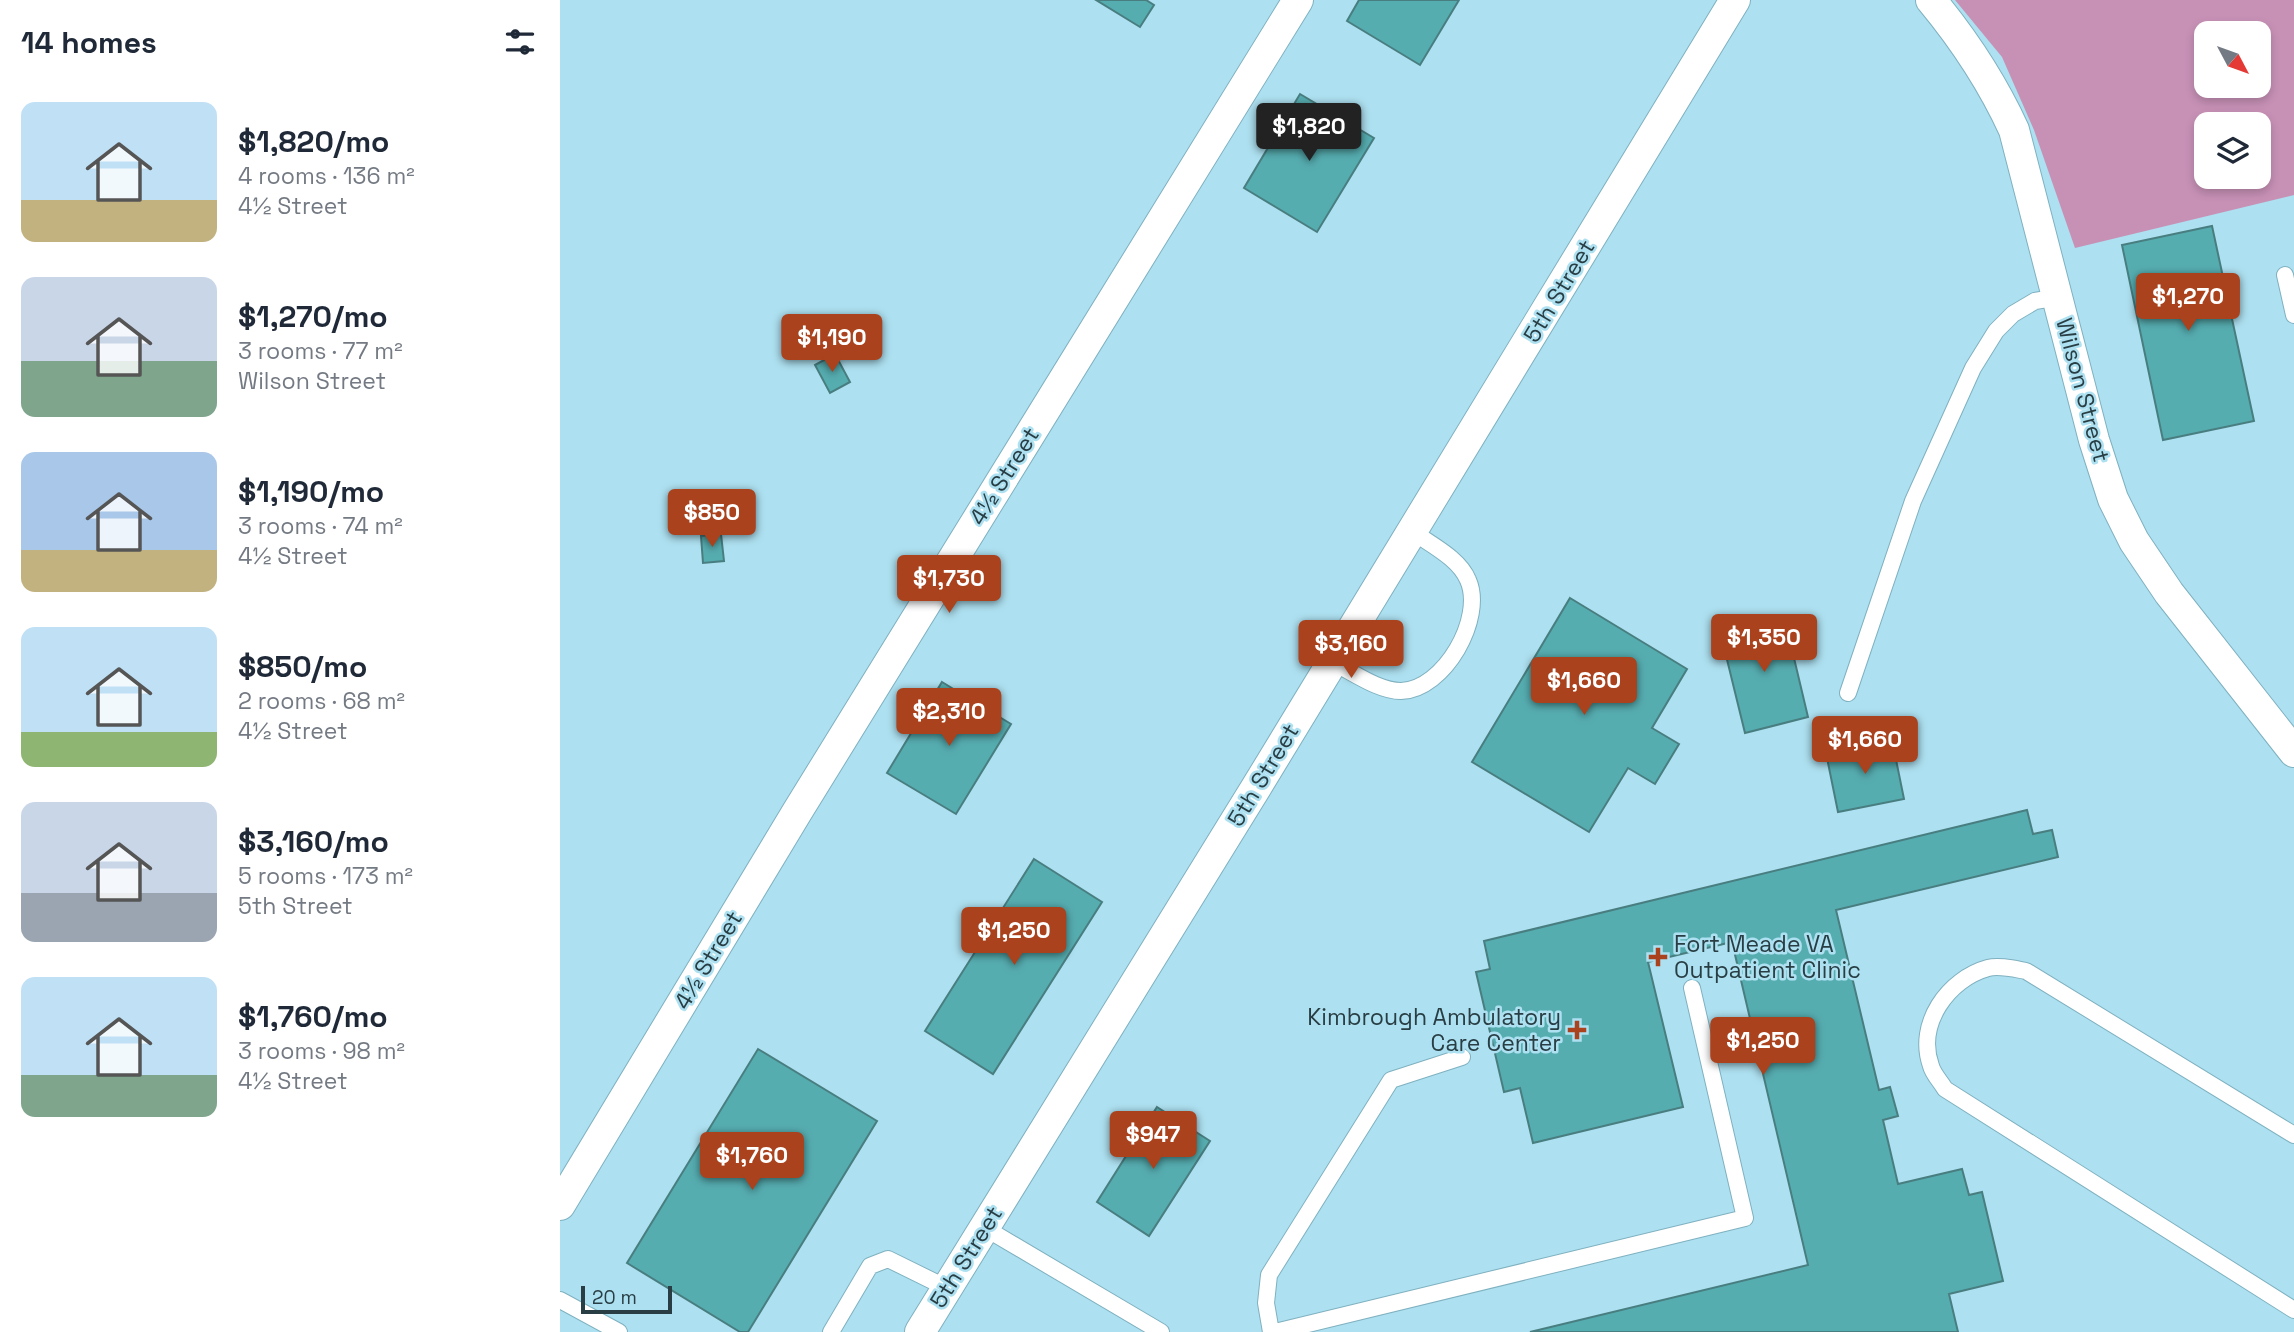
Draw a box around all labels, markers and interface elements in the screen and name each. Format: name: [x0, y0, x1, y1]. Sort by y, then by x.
north arrow: [2194, 21, 2272, 98]
map controls: [2194, 21, 2271, 189]
text: 14 homes: [21, 23, 157, 62]
icon: filters: [501, 23, 539, 61]
pin: $1,820: [1252, 104, 1366, 163]
text: $1,820: [1272, 111, 1346, 141]
button: layers: [2194, 112, 2271, 189]
text: $1,820/mo: [238, 122, 389, 161]
icon: home: [77, 130, 161, 214]
text: 4 rooms · 136 m²: [238, 161, 415, 191]
text: 4½ Street: [238, 191, 348, 221]
street label: 5th Street: [1517, 234, 1601, 348]
pin: $1,270: [2131, 274, 2245, 333]
text: $1,270: [2152, 281, 2224, 311]
text: $1,270/mo: [238, 297, 388, 336]
icon: home: [77, 305, 161, 389]
pin: $1,190: [775, 314, 889, 374]
street label: Wilson Street: [2049, 315, 2117, 465]
text: $1,190: [797, 322, 867, 352]
text: 3 rooms · 77 m²: [238, 336, 403, 366]
text: Wilson Street: [238, 366, 386, 396]
street label: 4½ Street: [962, 422, 1046, 530]
text: $1,190/mo: [238, 472, 384, 511]
icon: home: [77, 480, 161, 564]
pin: $850: [671, 490, 753, 549]
text: $850: [684, 497, 740, 527]
text: 3 rooms · 74 m²: [238, 511, 403, 541]
text: 4½ Street: [238, 541, 348, 571]
pin: $1,730: [892, 556, 1006, 615]
text: $1,730: [913, 563, 985, 593]
pin: $1,350: [1707, 614, 1821, 674]
pin: $3,160: [1294, 620, 1408, 680]
text: $1,350: [1727, 622, 1801, 652]
text: $3,160: [1314, 628, 1388, 658]
text: $850/mo: [238, 647, 367, 686]
icon: home: [77, 655, 161, 739]
pin: $1,660: [1527, 658, 1641, 717]
text: $1,660: [1547, 665, 1621, 695]
text: 2 rooms · 68 m²: [238, 686, 405, 716]
pin: $2,310: [892, 688, 1006, 748]
text: $2,310: [912, 696, 986, 726]
text: 4½ Street: [238, 716, 348, 746]
pin: $1,660: [1808, 716, 1922, 776]
street label: 5th Street: [1221, 718, 1305, 832]
text: $1,660: [1828, 724, 1902, 754]
text: $3,160/mo: [238, 822, 389, 861]
icon: home: [77, 830, 161, 914]
text: 5 rooms · 173 m²: [238, 861, 413, 891]
text: 5th Street: [238, 891, 353, 921]
street label: 4½ Street: [667, 905, 749, 1015]
pin: $1,250: [957, 908, 1071, 967]
text: $1,250: [977, 915, 1051, 945]
place label: Fort Meade VA Outpatient Clinic: [1674, 929, 1861, 985]
marker: Fort Meade VA Outpatient Clinic: [1648, 947, 1668, 967]
text: $1,760/mo: [238, 997, 388, 1036]
place label: Kimbrough Ambulatory Care Center: [1307, 1002, 1561, 1058]
icon: home: [77, 1005, 161, 1089]
pin: $1,250: [1706, 1018, 1820, 1077]
marker: Kimbrough Ambulatory Care Center: [1567, 1020, 1587, 1040]
text: $1,250: [1726, 1025, 1800, 1055]
text: 3 rooms · 98 m²: [238, 1036, 405, 1066]
text: 4½ Street: [238, 1066, 348, 1096]
pin: $947: [1112, 1112, 1194, 1171]
text: $947: [1126, 1119, 1180, 1149]
pin: $1,760: [695, 1132, 809, 1192]
text: $1,760: [716, 1140, 788, 1170]
street label: 5th Street: [923, 1200, 1009, 1314]
scale bar: [581, 1283, 672, 1315]
text: 20 m: [592, 1285, 637, 1310]

